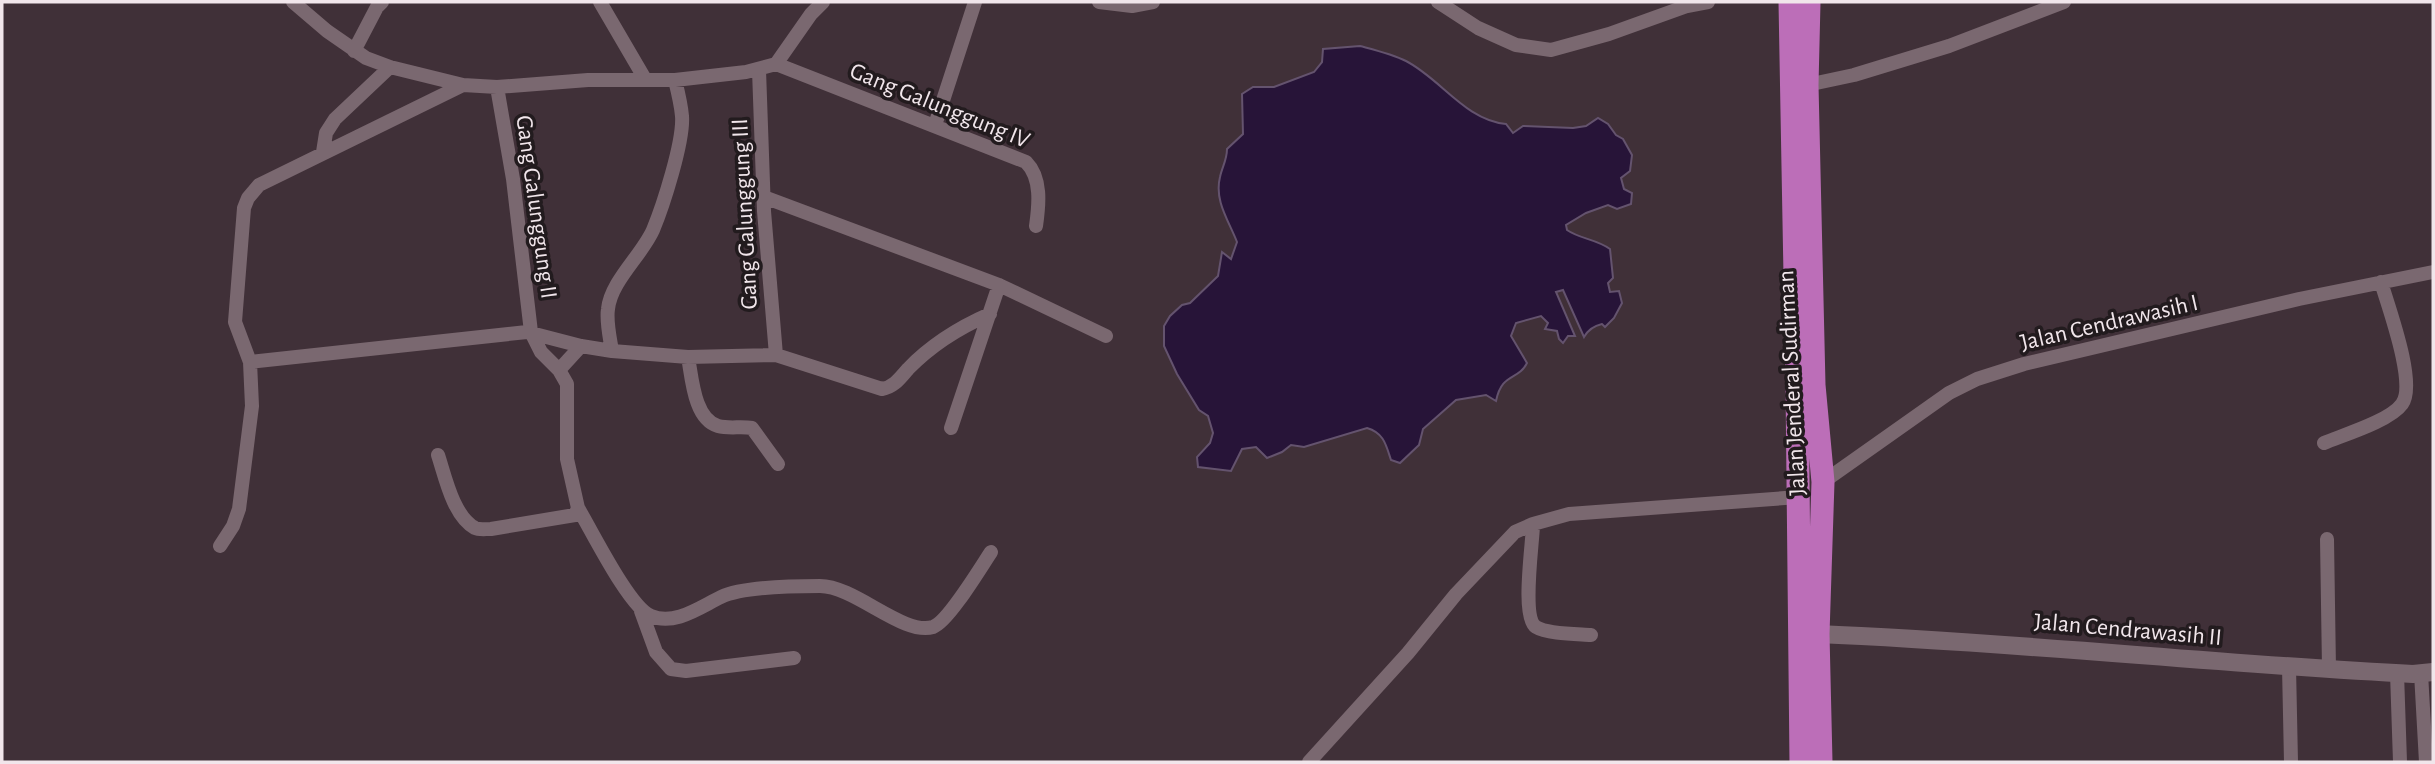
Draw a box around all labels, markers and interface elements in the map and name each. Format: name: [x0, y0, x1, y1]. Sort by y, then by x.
street label: Gang Galunggung IV: [846, 59, 1033, 153]
street label: Gang Galunggung II: [511, 114, 561, 300]
street label: Gang Galunggung III: [728, 118, 762, 310]
street label: Jalan Jenderal Sudirman: [1774, 270, 1810, 496]
street label: Jalan Cendrawasih I: [2018, 291, 2200, 355]
street label: Jalan Cendrawasih II: [2033, 610, 2223, 650]

